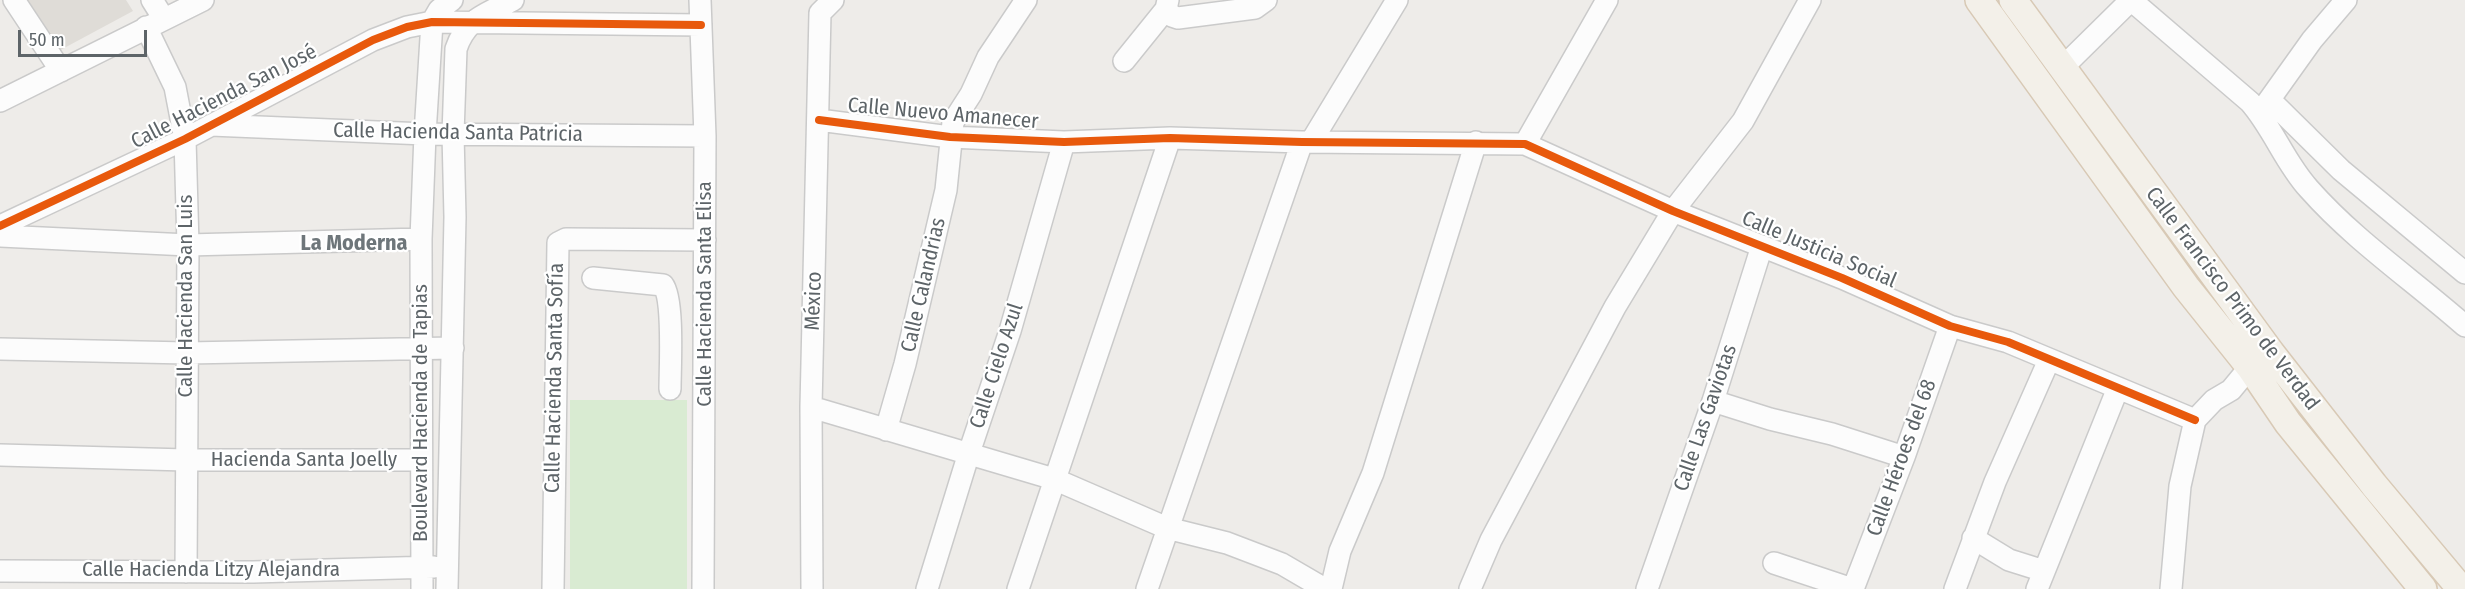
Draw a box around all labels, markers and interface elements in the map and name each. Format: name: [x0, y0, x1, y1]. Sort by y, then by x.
scale bar: [21, 18, 150, 56]
text: 50 m: [29, 29, 65, 51]
street label: Calle Hacienda San José: [127, 39, 321, 155]
street label: Calle Nuevo Amanecer: [847, 93, 1039, 135]
street label: Calle Hacienda Santa Patricia: [333, 118, 583, 148]
street label: Calle Hacienda Santa Elisa: [692, 181, 718, 407]
street label: Calle Francisco Primo de Verdad: [2140, 182, 2324, 416]
street label: Calle Hacienda San Luis: [173, 195, 199, 397]
street label: Calle Justicia Social: [1738, 206, 1900, 294]
street label: Calle Calandrias: [896, 215, 952, 355]
district label: La Moderna: [301, 231, 407, 257]
street label: Calle Hacienda Santa Sofía: [540, 263, 570, 493]
street label: México: [800, 271, 828, 331]
street label: Boulevard Hacienda de Tapias: [408, 284, 434, 542]
street label: Calle Cielo Azul: [965, 300, 1029, 432]
street label: Calle Las Gaviotas: [1669, 341, 1743, 495]
street label: Calle Héroes del 68: [1862, 376, 1942, 540]
street label: Hacienda Santa Joelly: [211, 447, 397, 473]
street label: Calle Hacienda Litzy Alejandra: [82, 557, 340, 583]

